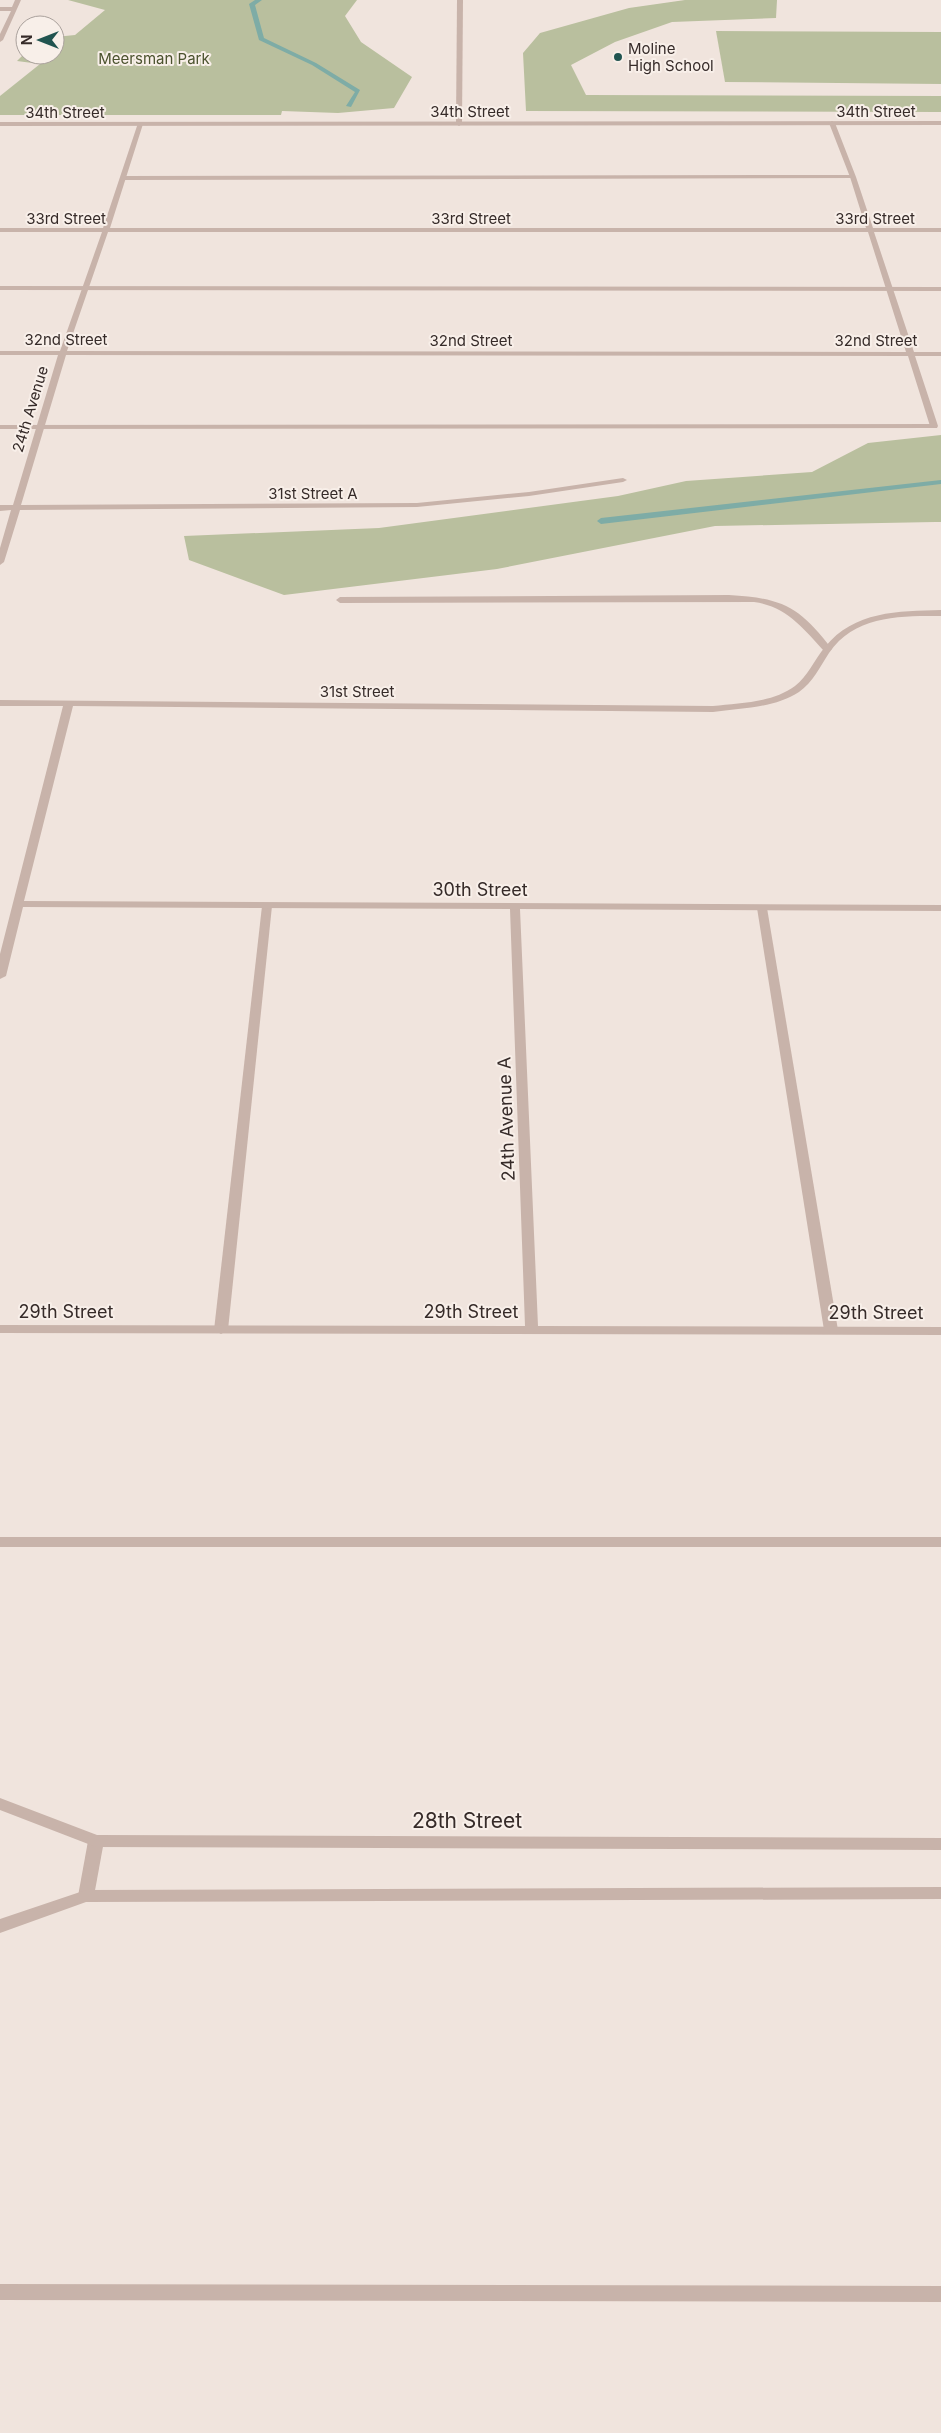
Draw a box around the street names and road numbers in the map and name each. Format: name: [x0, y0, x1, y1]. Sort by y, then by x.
street label: 34th Street: [430, 102, 510, 121]
street label: 34th Street: [836, 102, 916, 121]
street label: 34th Street: [25, 103, 105, 122]
street label: 33rd Street: [26, 209, 106, 228]
street label: 33rd Street: [431, 209, 511, 228]
street label: 33rd Street: [835, 209, 915, 228]
street label: 32nd Street: [24, 330, 108, 349]
street label: 32nd Street: [429, 331, 513, 350]
street label: 32nd Street: [834, 331, 918, 350]
street label: 24th Avenue: [8, 364, 52, 454]
street label: 31st Street A: [268, 484, 358, 503]
street label: 31st Street: [320, 682, 394, 701]
street label: 30th Street: [432, 879, 528, 900]
street label: 24th Avenue A: [493, 1056, 519, 1182]
street label: 29th Street: [19, 1301, 114, 1322]
street label: 29th Street: [424, 1301, 519, 1322]
street label: 29th Street: [829, 1302, 924, 1323]
street label: 28th Street: [412, 1808, 522, 1833]

